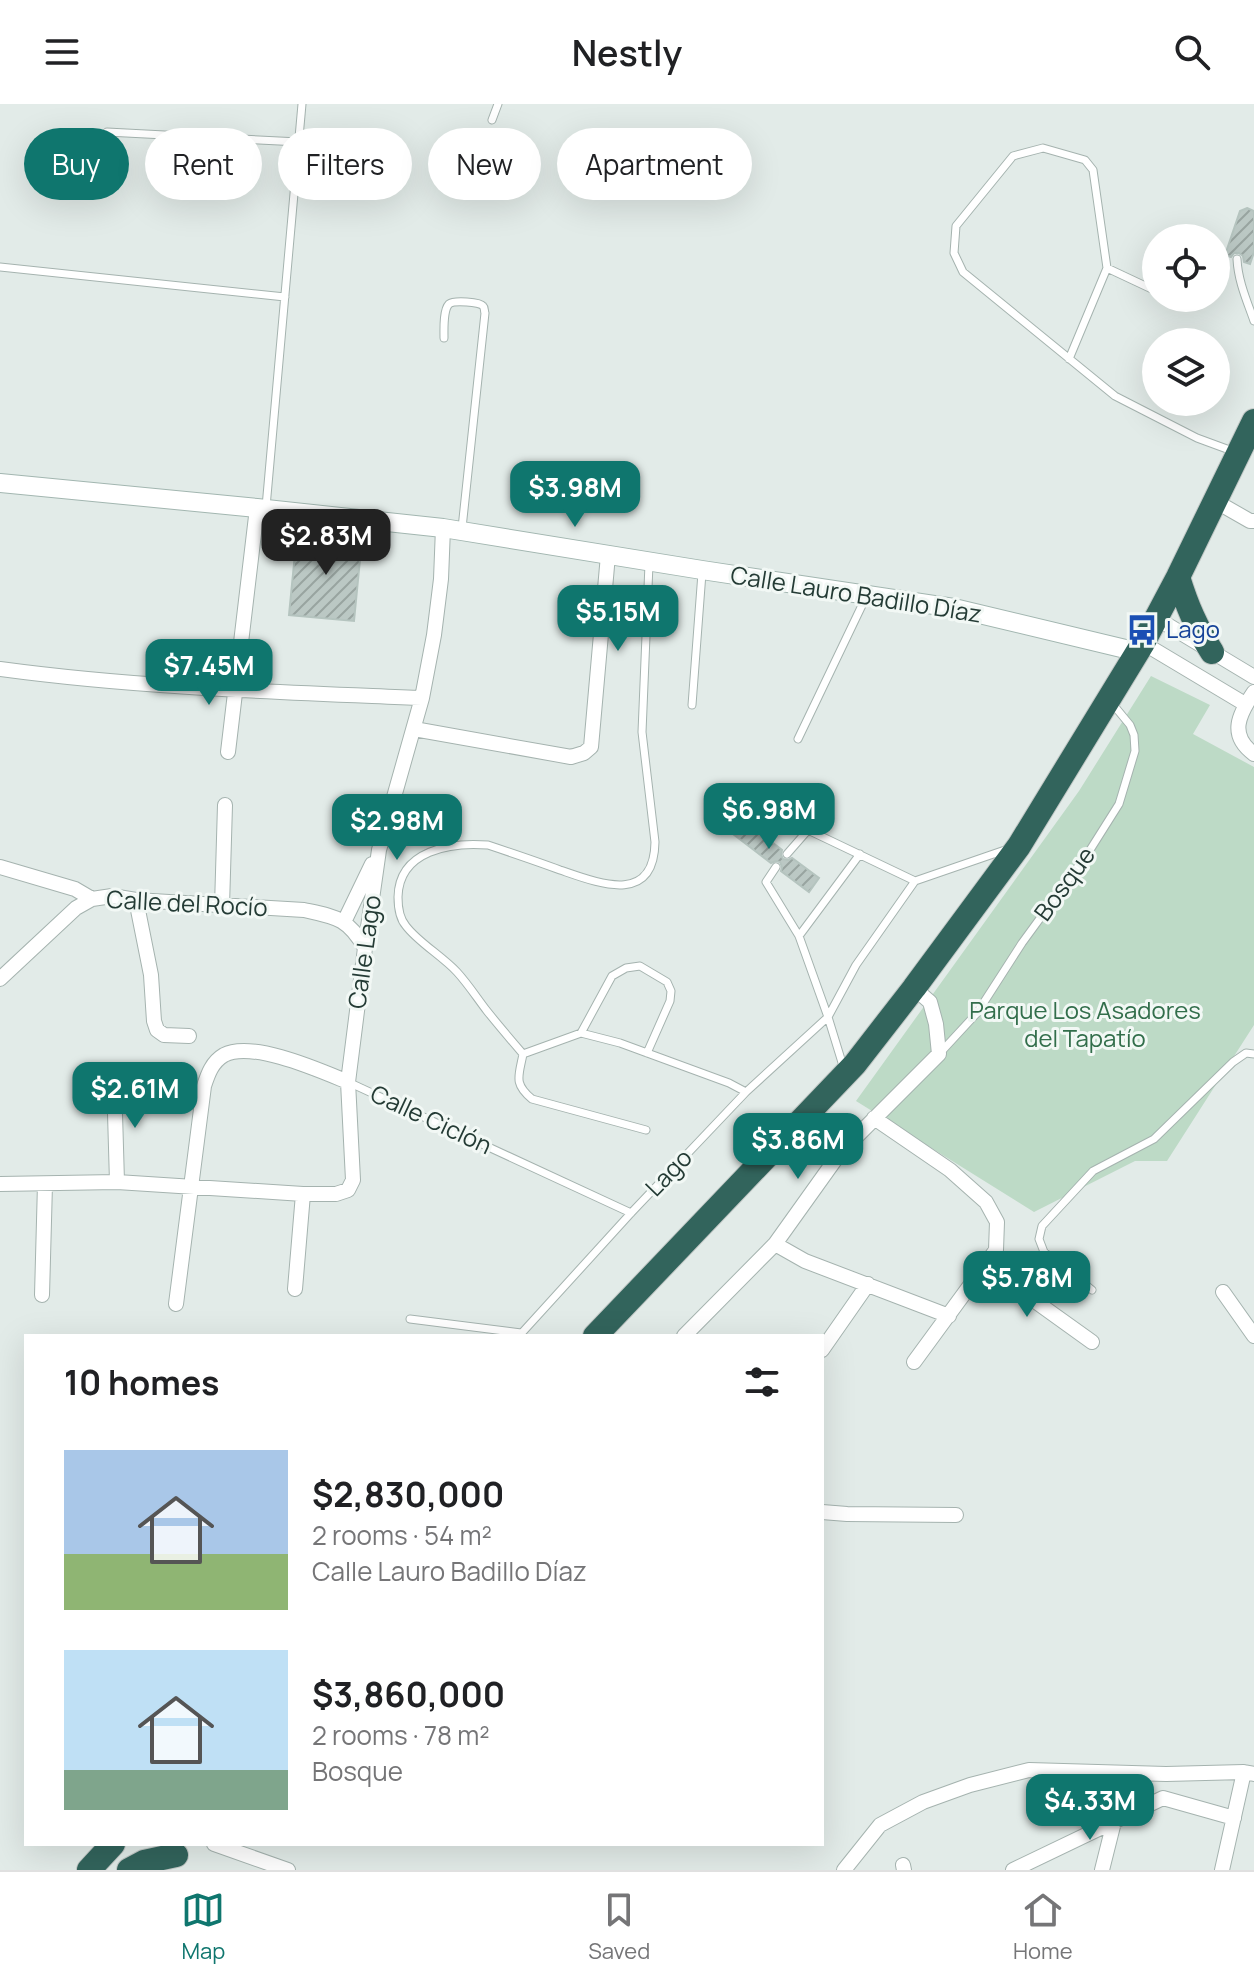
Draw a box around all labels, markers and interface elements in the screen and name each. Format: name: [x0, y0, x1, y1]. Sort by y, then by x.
text: Nestly: [572, 28, 682, 77]
icon: menu: [40, 30, 84, 74]
icon: search: [1170, 30, 1214, 74]
chip: Buy: [24, 128, 129, 200]
chip: Rent: [145, 128, 262, 200]
chip: Filters: [278, 128, 412, 200]
chip: New: [428, 128, 541, 200]
chip: Apartment: [557, 128, 752, 200]
map controls: [1142, 224, 1230, 416]
button: locate: [1142, 224, 1230, 312]
button: layers: [1142, 328, 1230, 416]
pin: $3.98M: [510, 461, 640, 529]
text: $3.98M: [528, 469, 622, 505]
pin: $2.83M: [261, 509, 391, 577]
text: $2.83M: [280, 517, 372, 553]
street label: Calle Lauro Badillo Díaz: [728, 557, 984, 630]
pin: $5.15M: [553, 585, 683, 653]
text: $5.15M: [575, 593, 661, 629]
place label: Lago: [1166, 612, 1220, 645]
bus stop icon: Lago: [1125, 613, 1159, 647]
pin: $7.45M: [144, 639, 274, 707]
text: $7.45M: [164, 647, 254, 683]
pin: $6.98M: [704, 783, 834, 851]
text: $6.98M: [722, 791, 816, 827]
pin: $2.98M: [332, 794, 462, 862]
text: $2.98M: [350, 802, 444, 838]
street label: Bosque: [1026, 839, 1102, 927]
street label: Calle del Rocío: [106, 882, 268, 923]
street label: Calle Lago: [339, 893, 388, 1011]
park label: Parque Los Asadores del Tapatío: [969, 993, 1201, 1054]
pin: $2.61M: [70, 1062, 200, 1130]
text: $2.61M: [90, 1070, 180, 1106]
street label: Calle Ciclón: [366, 1076, 498, 1161]
pin: $3.86M: [733, 1113, 863, 1181]
text: $3.86M: [751, 1121, 845, 1157]
street label: Lago: [637, 1141, 699, 1203]
pin: $5.78M: [962, 1251, 1092, 1319]
text: $5.78M: [981, 1259, 1073, 1295]
text: 10 homes: [64, 1359, 220, 1405]
icon: filters: [740, 1360, 784, 1404]
text: $2,830,000: [312, 1471, 504, 1517]
icon: home: [128, 1482, 224, 1578]
text: 2 rooms · 54 m²: [312, 1517, 492, 1553]
text: Calle Lauro Badillo Díaz: [312, 1553, 587, 1589]
text: $3,860,000: [312, 1671, 505, 1717]
icon: home: [128, 1682, 224, 1778]
text: 2 rooms · 78 m²: [312, 1717, 490, 1753]
text: Bosque: [312, 1753, 403, 1789]
pin: $4.33M: [1025, 1774, 1155, 1842]
text: $4.33M: [1044, 1782, 1136, 1818]
tab: Map: [181, 1888, 225, 1966]
tab: Saved: [588, 1888, 650, 1966]
tab: Home: [1013, 1888, 1073, 1966]

